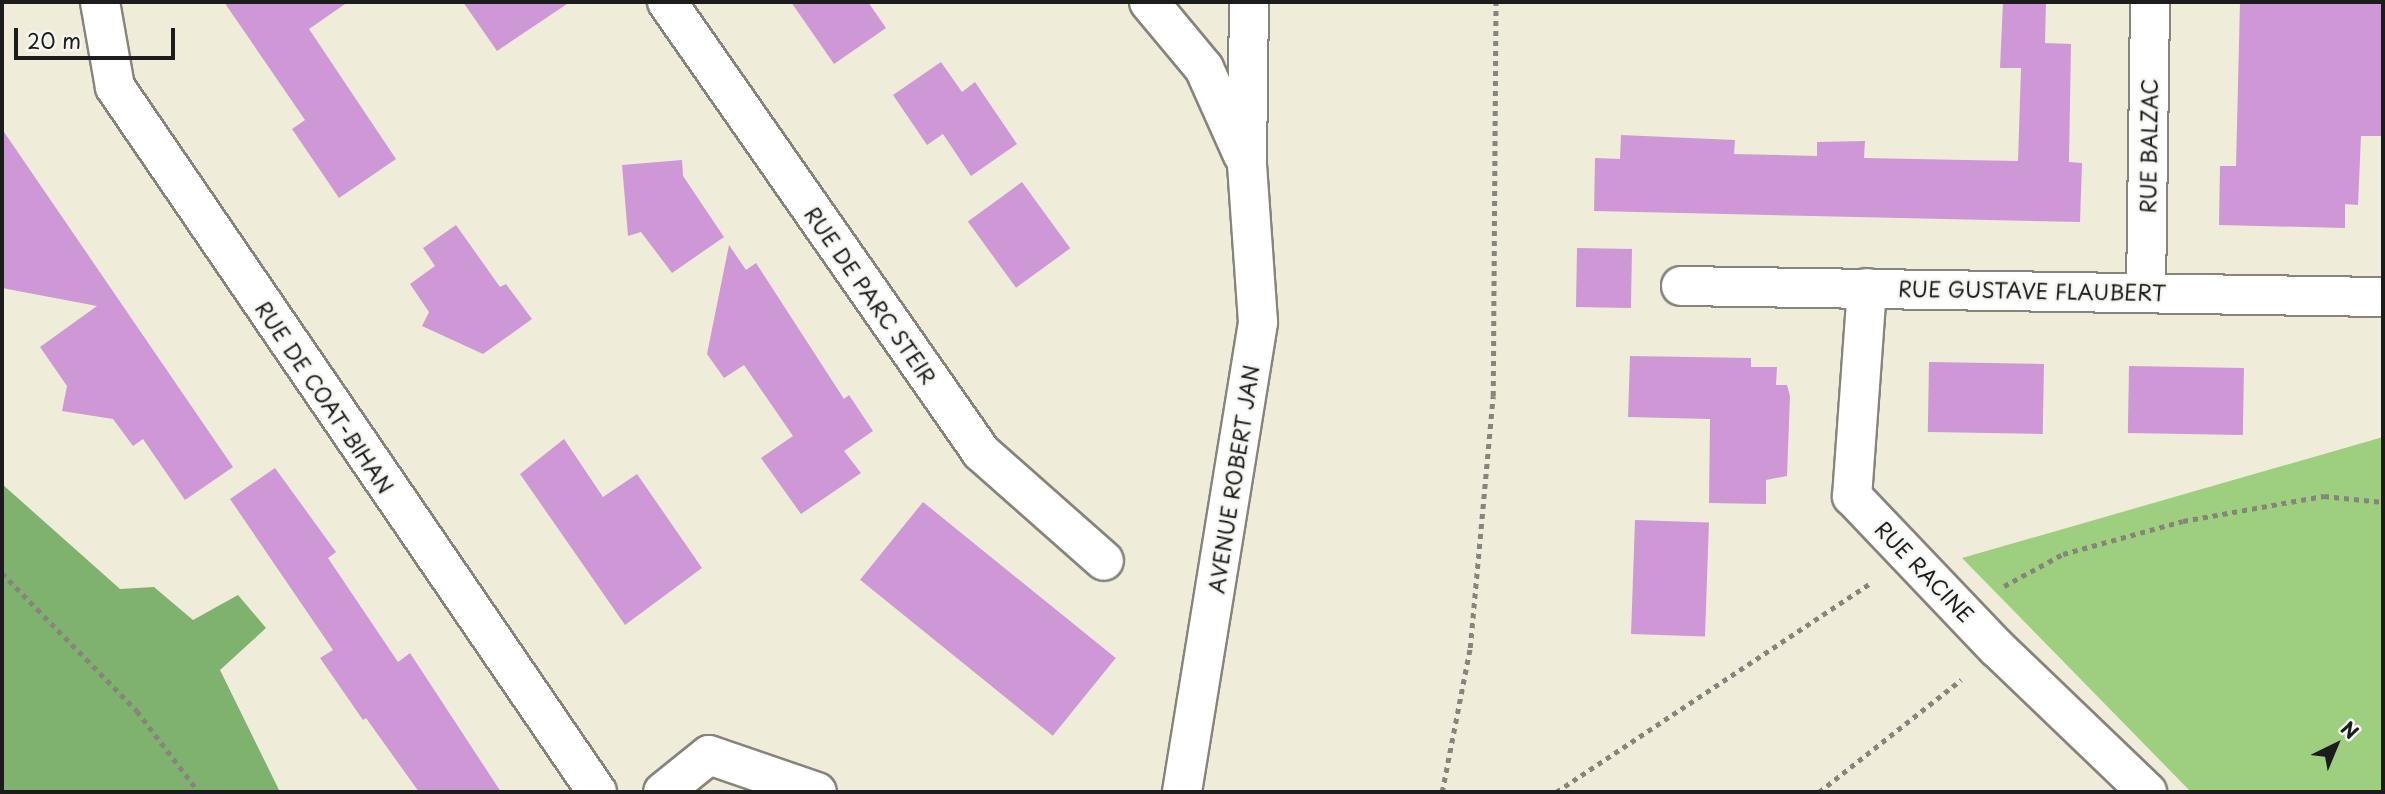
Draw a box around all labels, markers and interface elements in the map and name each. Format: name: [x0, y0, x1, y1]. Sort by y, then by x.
scale bar: [18, 14, 178, 58]
text: 20 m: [27, 24, 81, 56]
street label: RUE BALZAC: [2134, 77, 2162, 215]
street label: RUE DE PARC STEIR: [799, 200, 943, 390]
street label: RUE GUSTAVE FLAUBERT: [1897, 275, 2167, 305]
street label: RUE DE COAT-BIHAN: [251, 295, 399, 499]
street label: AVENUE ROBERT JAN: [1202, 362, 1264, 596]
street label: RUE RACINE: [1870, 514, 1980, 628]
north arrow: [2301, 710, 2371, 780]
text: N: [2335, 714, 2365, 745]

